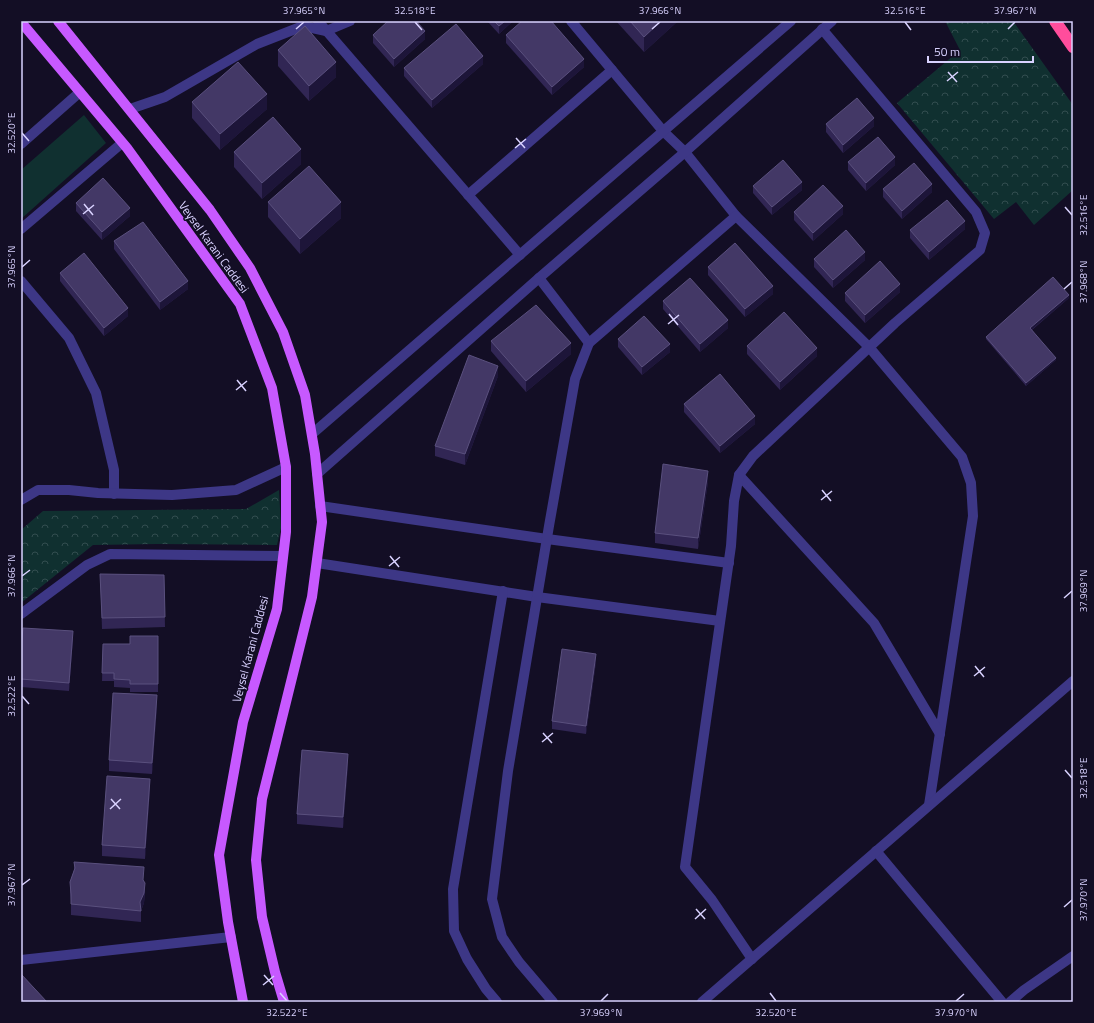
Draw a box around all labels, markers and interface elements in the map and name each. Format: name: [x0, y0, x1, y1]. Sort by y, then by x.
text: 37.965°N: [283, 3, 325, 18]
text: 32.518°E: [394, 3, 436, 18]
text: 37.966°N: [639, 3, 681, 18]
text: 32.516°E: [884, 3, 926, 18]
text: 37.967°N: [994, 3, 1036, 18]
scale bar: [928, 38, 1033, 64]
text: 50 m: [934, 42, 960, 61]
text: 32.520°E: [4, 112, 19, 154]
text: 32.516°E: [1076, 194, 1091, 236]
street label: Veysel Karani Caddesi: [174, 197, 254, 297]
text: 37.965°N: [4, 246, 19, 288]
text: 37.968°N: [1076, 261, 1091, 303]
text: 37.966°N: [4, 555, 19, 597]
text: 37.969°N: [1076, 570, 1091, 612]
street label: Veysel Karani Caddesi: [227, 594, 273, 704]
text: 32.522°E: [4, 675, 19, 717]
text: 32.518°E: [1076, 757, 1091, 799]
text: 37.967°N: [4, 864, 19, 906]
text: 37.970°N: [1076, 879, 1091, 921]
text: 32.522°E: [266, 1005, 308, 1020]
text: 37.969°N: [580, 1005, 622, 1020]
text: 32.520°E: [755, 1005, 797, 1020]
text: 37.970°N: [935, 1005, 977, 1020]

